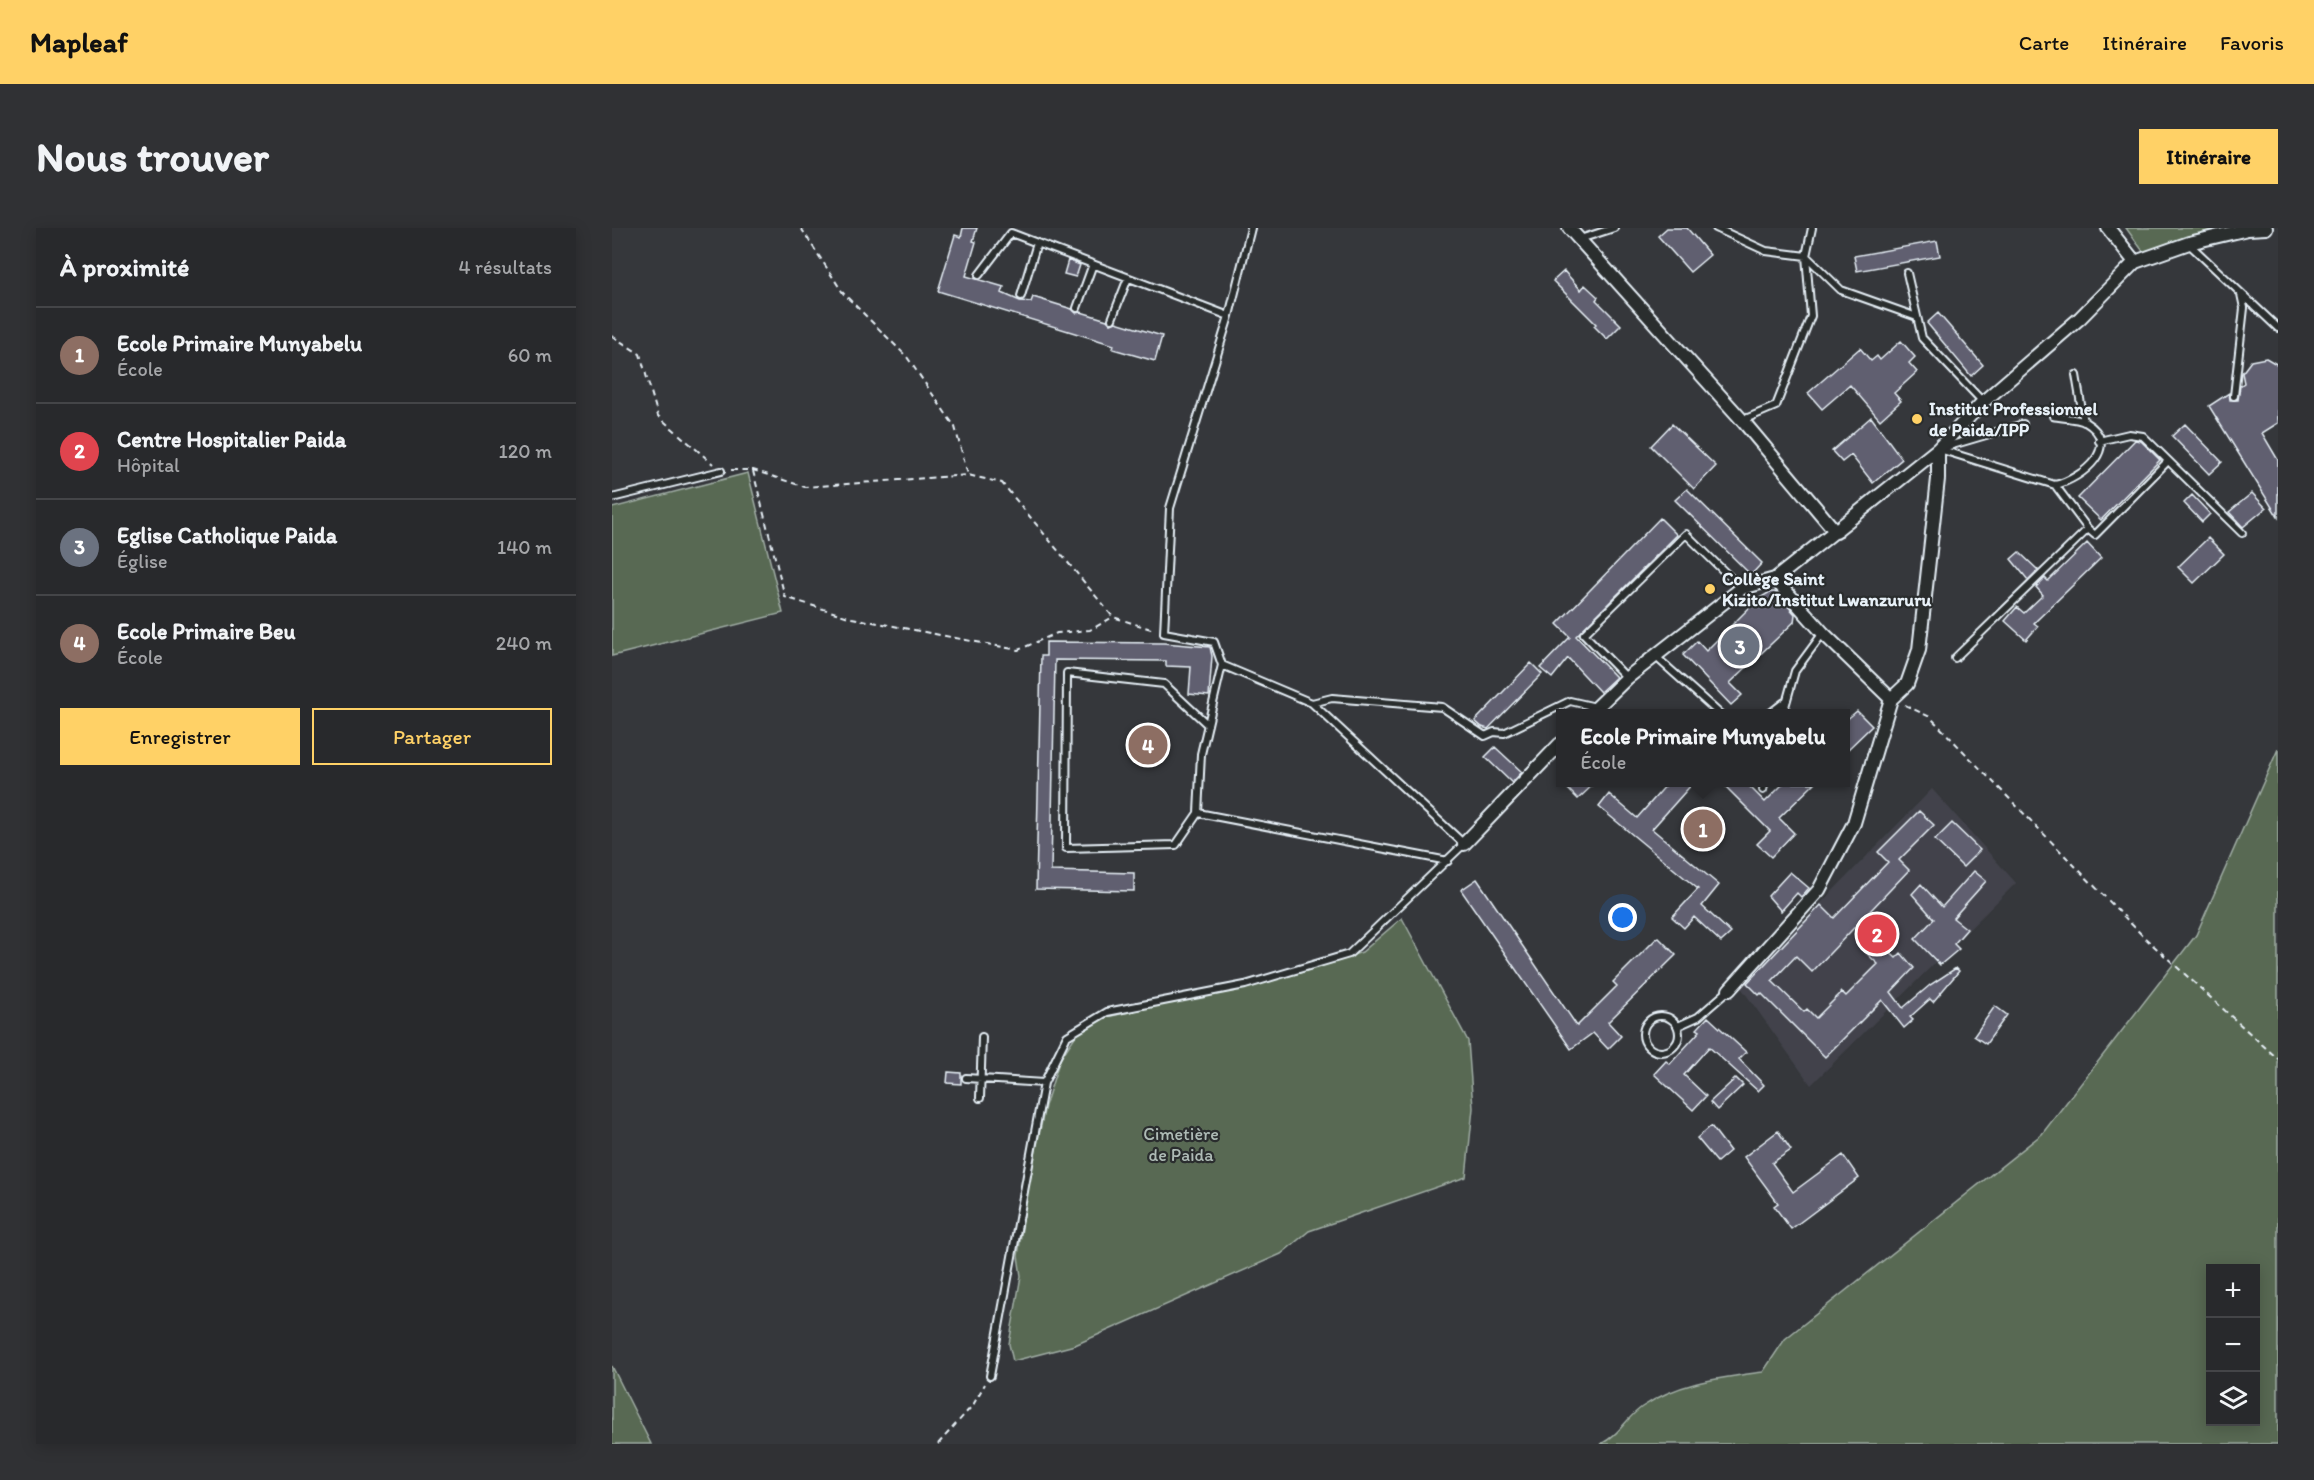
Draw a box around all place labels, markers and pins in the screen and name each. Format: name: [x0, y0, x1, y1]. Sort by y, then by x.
place label: Institut Professionnel de Paida/IPP: [1929, 398, 2098, 441]
marker: Institut Professionnel de Paida/IPP: [1910, 412, 1924, 426]
place label: Collège Saint Kizito/Institut Lwanzururu: [1722, 568, 1932, 611]
marker: Collège Saint Kizito/Institut Lwanzururu: [1703, 582, 1717, 596]
pin: 3: [1720, 624, 1760, 668]
pin: 4: [1128, 722, 1168, 768]
pin: 1: [1684, 806, 1722, 852]
pin: 2: [1858, 912, 1896, 956]

